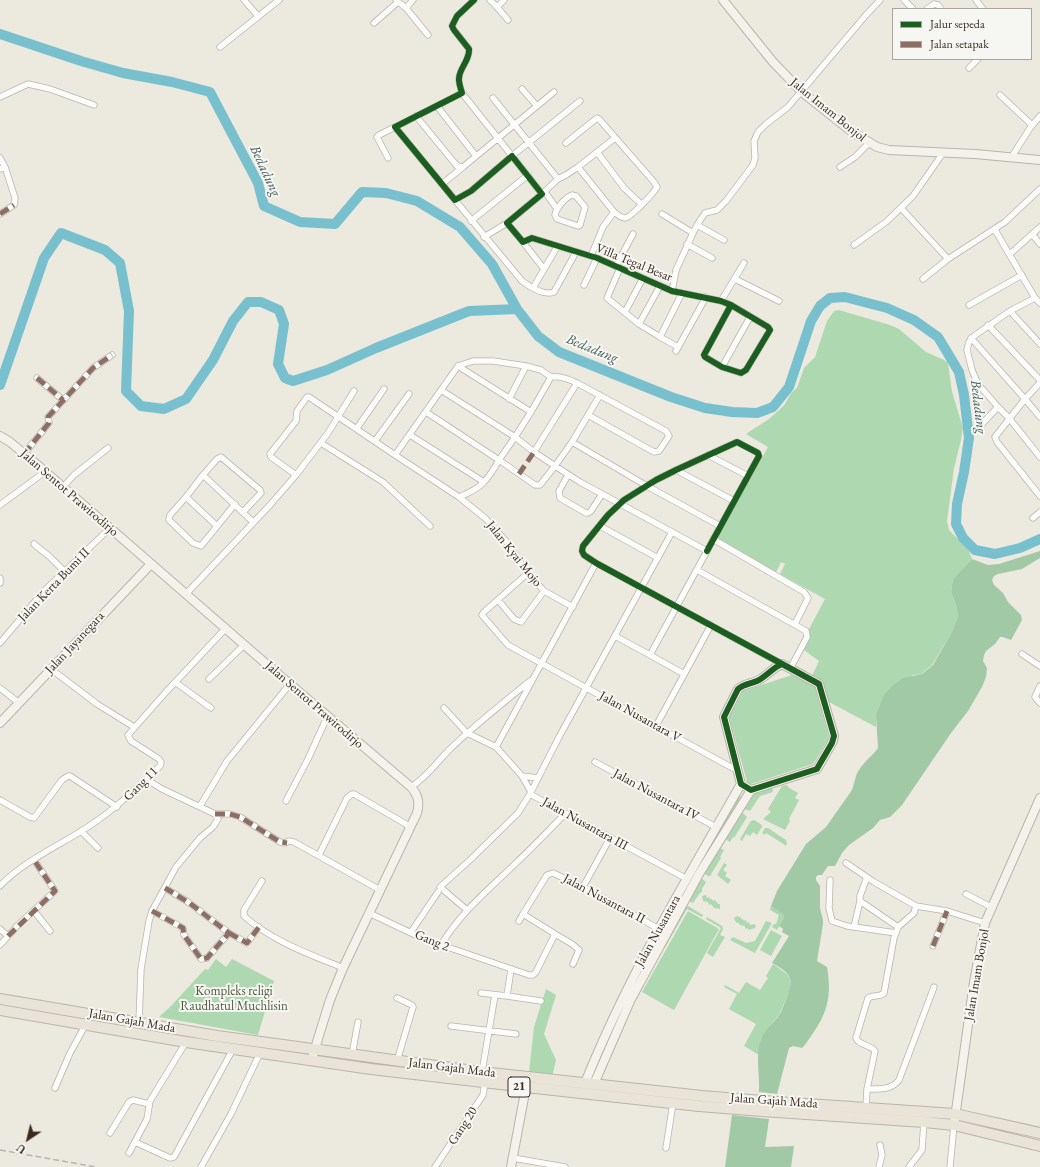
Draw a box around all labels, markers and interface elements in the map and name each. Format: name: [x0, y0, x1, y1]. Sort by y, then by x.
legend: [892, 8, 1032, 60]
text: Jalur sepeda: [930, 16, 985, 32]
text: Jalan setapak: [930, 36, 989, 52]
street label: Jalan Imam Bonjol: [787, 75, 869, 145]
water label: Bedadung: [246, 143, 284, 199]
street label: Villa Tegal Besar: [593, 241, 675, 285]
water label: Bedadung: [564, 331, 620, 367]
water label: Bedadung: [966, 379, 990, 435]
street label: Jalan Sentot Prawirodirjo: [17, 446, 121, 540]
street label: Jalan Kyai Mojo: [483, 518, 545, 590]
street label: Jalan Kerta Bumi II: [15, 545, 93, 625]
street label: Jalan Jayanegara: [42, 608, 108, 678]
street label: Jalan Sentot Prawirodirjo: [262, 658, 366, 752]
street label: Jalan Nusantara V: [596, 688, 684, 746]
street label: Gang 11: [121, 764, 161, 804]
street label: Jalan Nusantara IV: [610, 766, 702, 824]
street label: Jalan Nusantara III: [539, 794, 631, 854]
street label: Jalan Nusantara II: [560, 871, 648, 927]
street label: Jalan Nusantara: [632, 892, 684, 970]
street label: Gang 2: [412, 927, 452, 955]
street label: Jalan Imam Bonjol: [961, 928, 993, 1022]
park label: Kompleks religi Raudhatul Muchlisin: [180, 983, 288, 1014]
street label: Jalan Gajah Mada: [87, 1006, 177, 1036]
street label: Jalan Gajah Mada: [408, 1055, 496, 1081]
road number: 21: [508, 1077, 530, 1097]
street label: Jalan Gajah Mada: [730, 1090, 818, 1112]
street label: Gang 20: [445, 1104, 481, 1148]
north arrow: [8, 1119, 48, 1159]
text: U: [14, 1141, 28, 1157]

